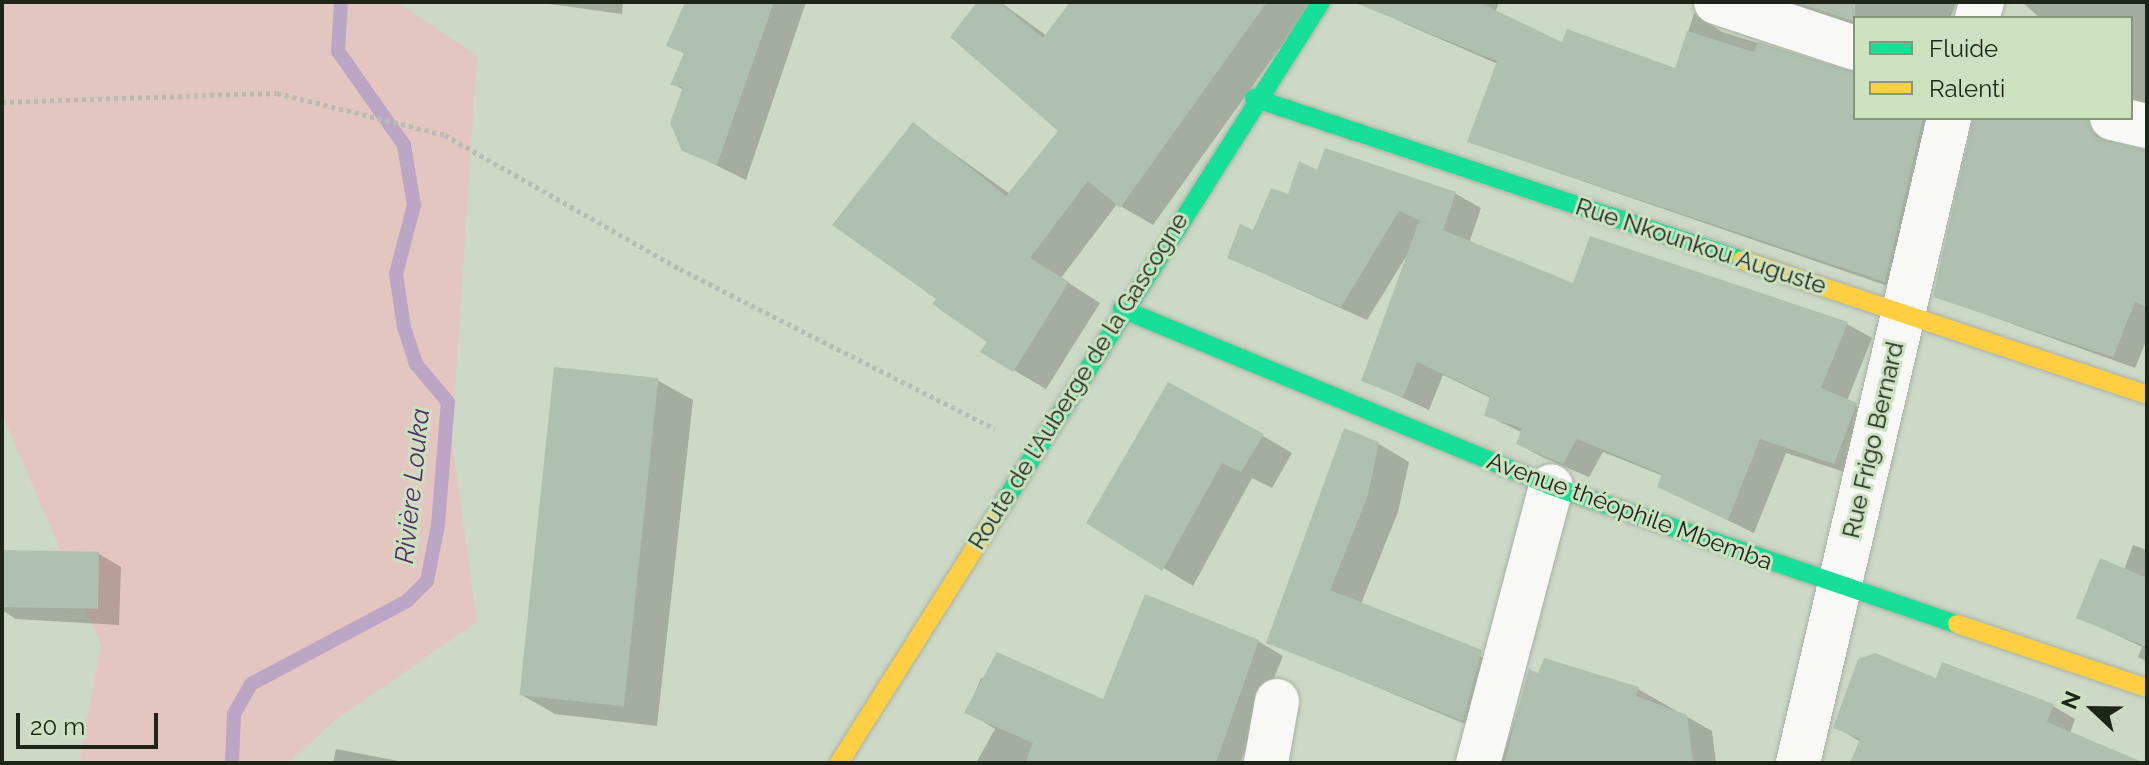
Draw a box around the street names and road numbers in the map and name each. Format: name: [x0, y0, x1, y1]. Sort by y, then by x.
street label: Rue Nkounkou Auguste: [1572, 192, 1830, 300]
street label: Route de l'Auberge de la Gascogne: [962, 207, 1194, 555]
street label: Rue Frigo Bernard: [1836, 339, 1910, 541]
street label: Avenue théophile Mbemba: [1483, 446, 1777, 576]

